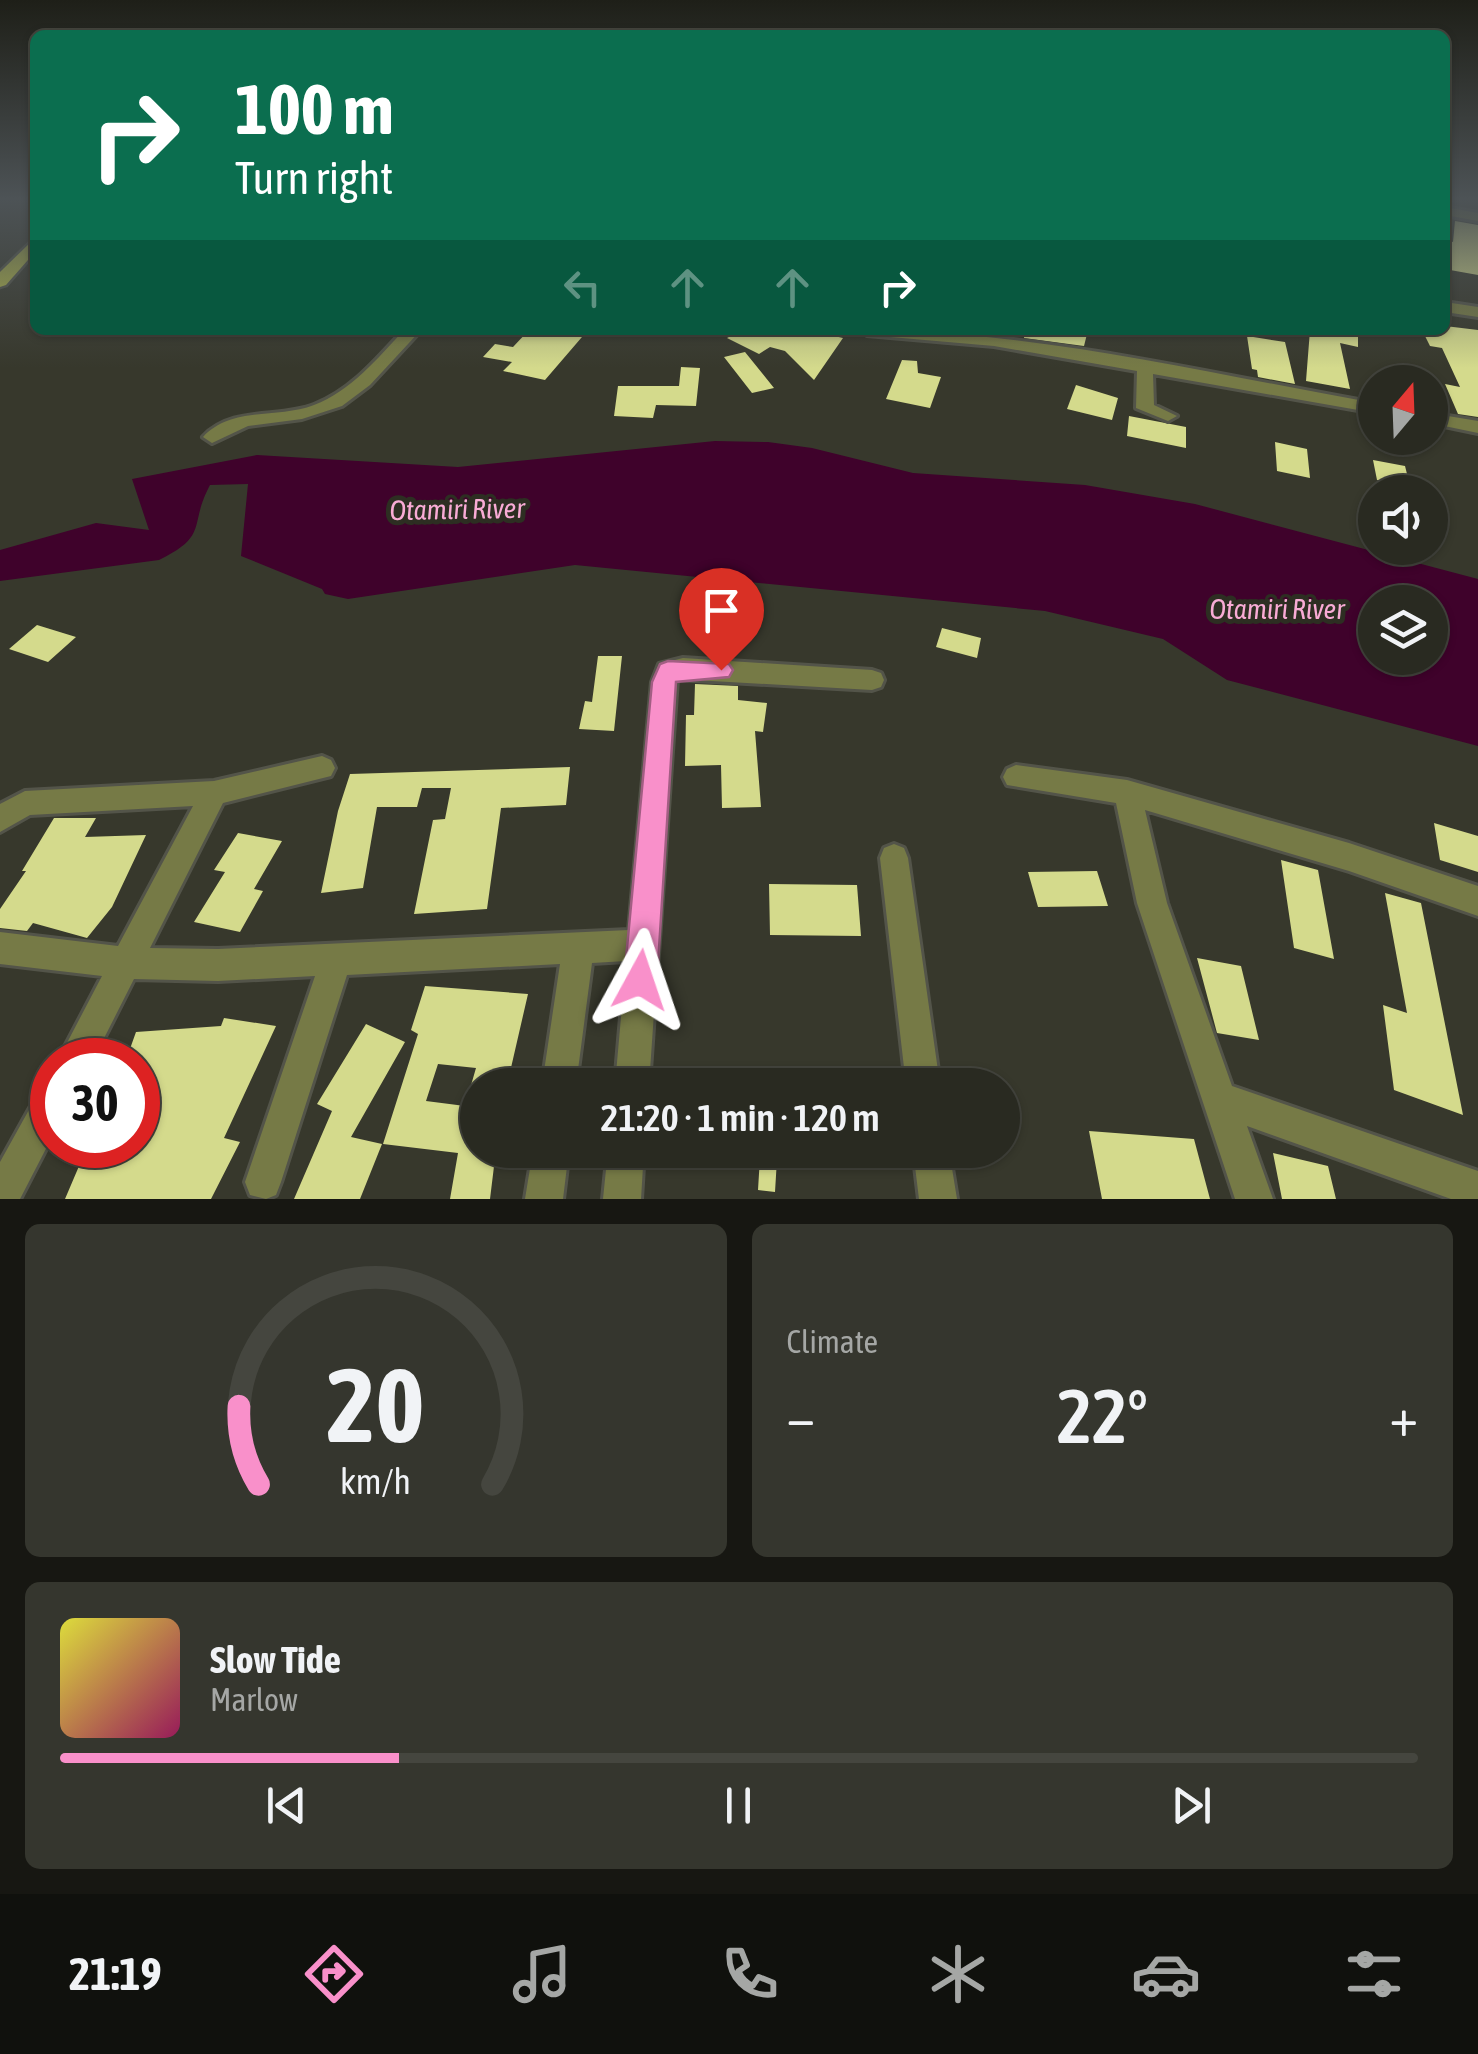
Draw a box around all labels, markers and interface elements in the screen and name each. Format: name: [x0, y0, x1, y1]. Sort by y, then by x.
text: 100 m: [235, 69, 394, 149]
icon: right: [70, 70, 200, 200]
text: Turn right: [235, 152, 393, 204]
icon: left: [555, 260, 610, 315]
icon: ahead: [660, 260, 715, 315]
icon: ahead: [765, 260, 820, 315]
icon: right: [870, 260, 925, 315]
north arrow: [1358, 365, 1448, 455]
map controls: [1358, 365, 1448, 675]
button: sound: [1358, 475, 1448, 565]
water label: Otamiri River: [389, 492, 526, 526]
pin: [679, 568, 764, 671]
icon: arrive: [694, 583, 749, 638]
button: layers: [1358, 585, 1448, 675]
water label: Otamiri River: [1210, 593, 1346, 625]
position arrow: [588, 928, 692, 1032]
speed limit sign: 30: [30, 1038, 160, 1168]
text: 21:20 · 1 min · 120 m: [600, 1096, 880, 1139]
text: Climate: [787, 1323, 878, 1360]
text: 20: [327, 1345, 425, 1464]
text: 22°: [1057, 1373, 1148, 1459]
text: −: [787, 1385, 815, 1448]
text: +: [1389, 1385, 1418, 1448]
text: km/h: [340, 1461, 411, 1502]
text: Slow Tide: [210, 1638, 341, 1681]
text: Marlow: [210, 1681, 298, 1718]
icon: previous: [259, 1778, 314, 1833]
icon: pause: [711, 1778, 766, 1833]
icon: next: [1164, 1778, 1219, 1833]
icon: directions: [299, 1939, 369, 2009]
icon: music: [507, 1939, 577, 2009]
icon: phone: [715, 1939, 785, 2009]
icon: climate: [923, 1939, 993, 2009]
icon: car: [1131, 1939, 1201, 2009]
icon: filters: [1339, 1939, 1409, 2009]
text: 21:19: [69, 1948, 162, 2000]

